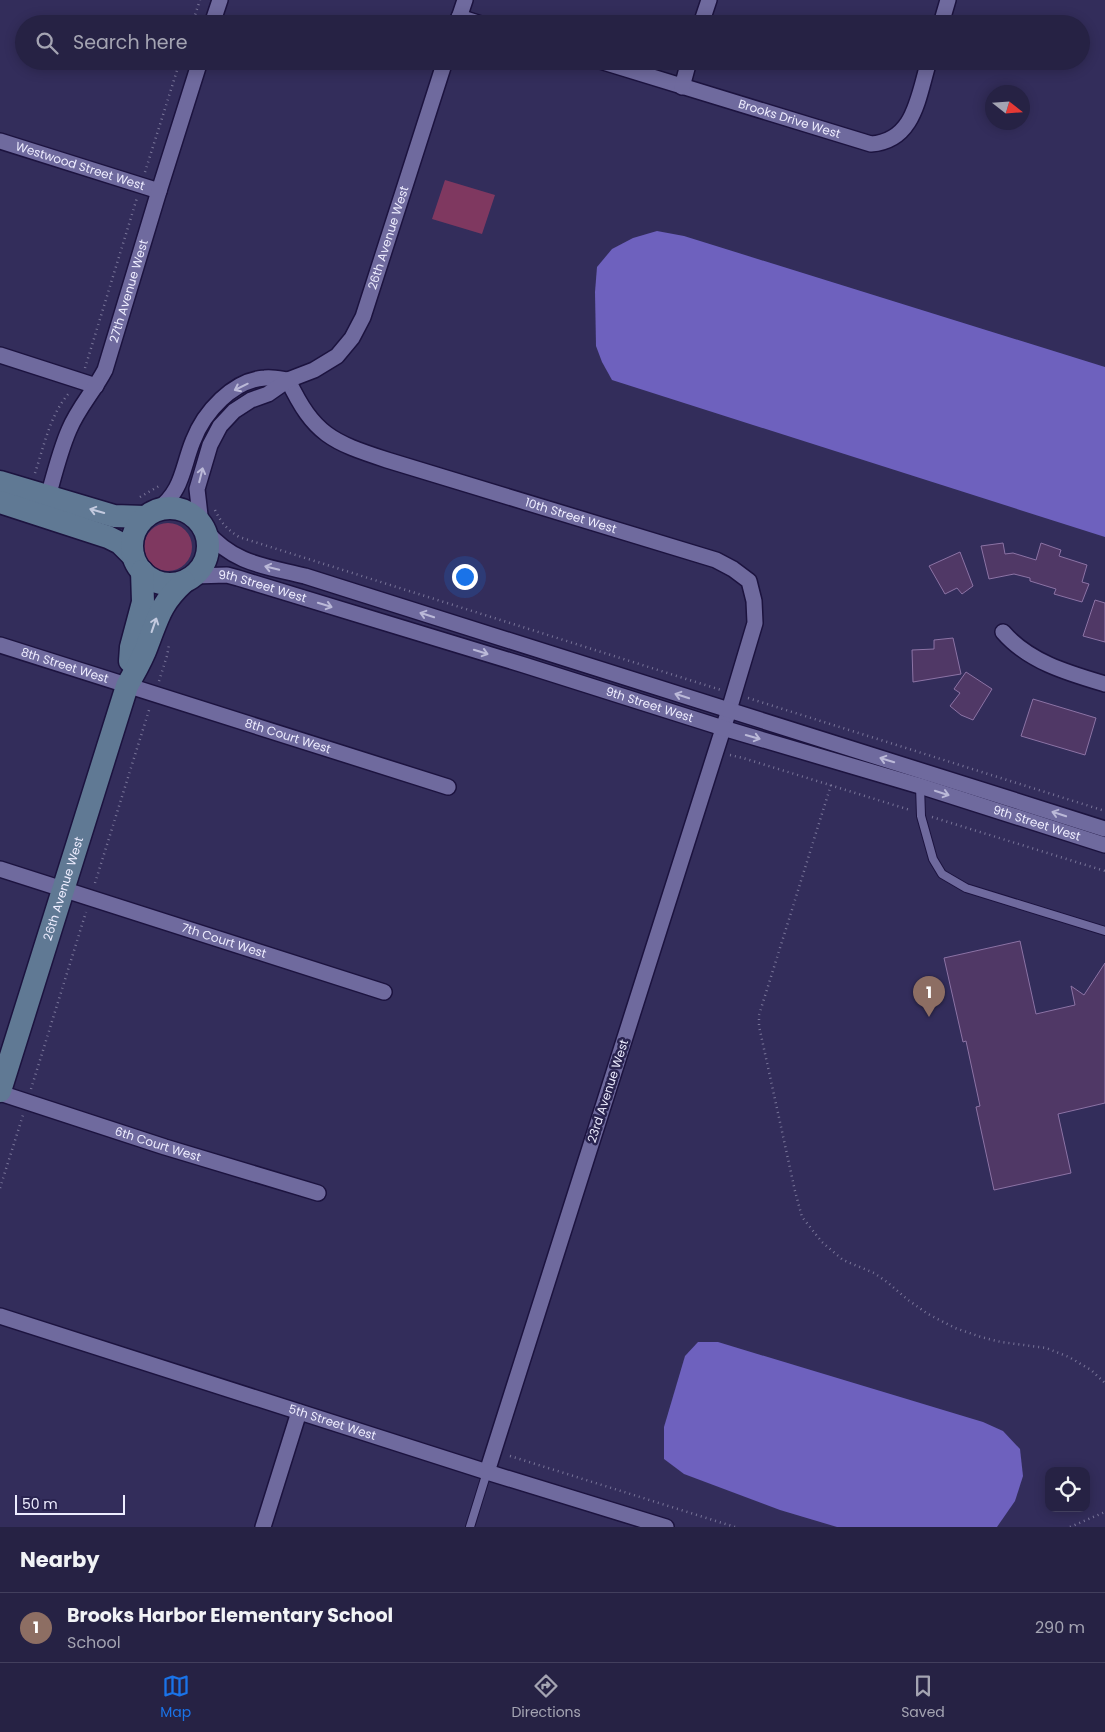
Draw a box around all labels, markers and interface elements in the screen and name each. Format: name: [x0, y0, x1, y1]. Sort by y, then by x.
search box: [15, 15, 1090, 70]
icon: search: [33, 29, 61, 57]
text: Search here: [73, 29, 187, 56]
north arrow: [985, 85, 1030, 130]
street label: Brooks Drive West: [736, 95, 843, 142]
street label: Westwood Street West: [14, 137, 147, 194]
street label: 26th Avenue West: [363, 184, 412, 292]
street label: 27th Avenue West: [105, 237, 152, 345]
one-way arrow: [234, 383, 249, 392]
one-way arrow: [196, 468, 206, 484]
street label: 10th Street West: [523, 493, 619, 537]
one-way arrow: [90, 506, 106, 516]
one-way arrow: [264, 563, 280, 572]
your location: [452, 564, 478, 590]
street label: 9th Street West: [218, 566, 309, 606]
one-way arrow: [317, 601, 333, 610]
one-way arrow: [420, 609, 436, 619]
one-way arrow: [150, 618, 159, 634]
street label: 8th Street West: [19, 643, 111, 687]
one-way arrow: [473, 647, 489, 657]
street label: 9th Street West: [604, 682, 696, 726]
one-way arrow: [675, 691, 690, 700]
street label: 8th Court West: [243, 714, 333, 757]
one-way arrow: [745, 732, 761, 742]
one-way arrow: [880, 755, 895, 764]
one-way arrow: [934, 789, 950, 798]
street label: 9th Street West: [991, 801, 1083, 845]
one-way arrow: [1051, 809, 1067, 818]
street label: 26th Avenue West: [39, 835, 87, 943]
street label: 7th Court West: [179, 919, 269, 962]
pin: 1: [913, 976, 945, 1017]
street label: 23rd Avenue West: [583, 1037, 632, 1145]
street label: 6th Court West: [113, 1122, 203, 1165]
street label: 5th Street West: [287, 1400, 378, 1444]
map controls: [1045, 1467, 1090, 1512]
button: locate: [1045, 1467, 1090, 1512]
scale bar: [15, 1492, 125, 1515]
text: 50 m: [22, 1494, 58, 1514]
text: Nearby: [20, 1545, 100, 1574]
text: Brooks Harbor Elementary School: [67, 1602, 393, 1629]
text: 1: [33, 1616, 39, 1639]
text: 290 m: [1035, 1616, 1085, 1639]
text: School: [67, 1631, 121, 1654]
tab: Map: [160, 1672, 191, 1723]
tab: Directions: [511, 1672, 581, 1723]
tab: Saved: [901, 1672, 945, 1723]

